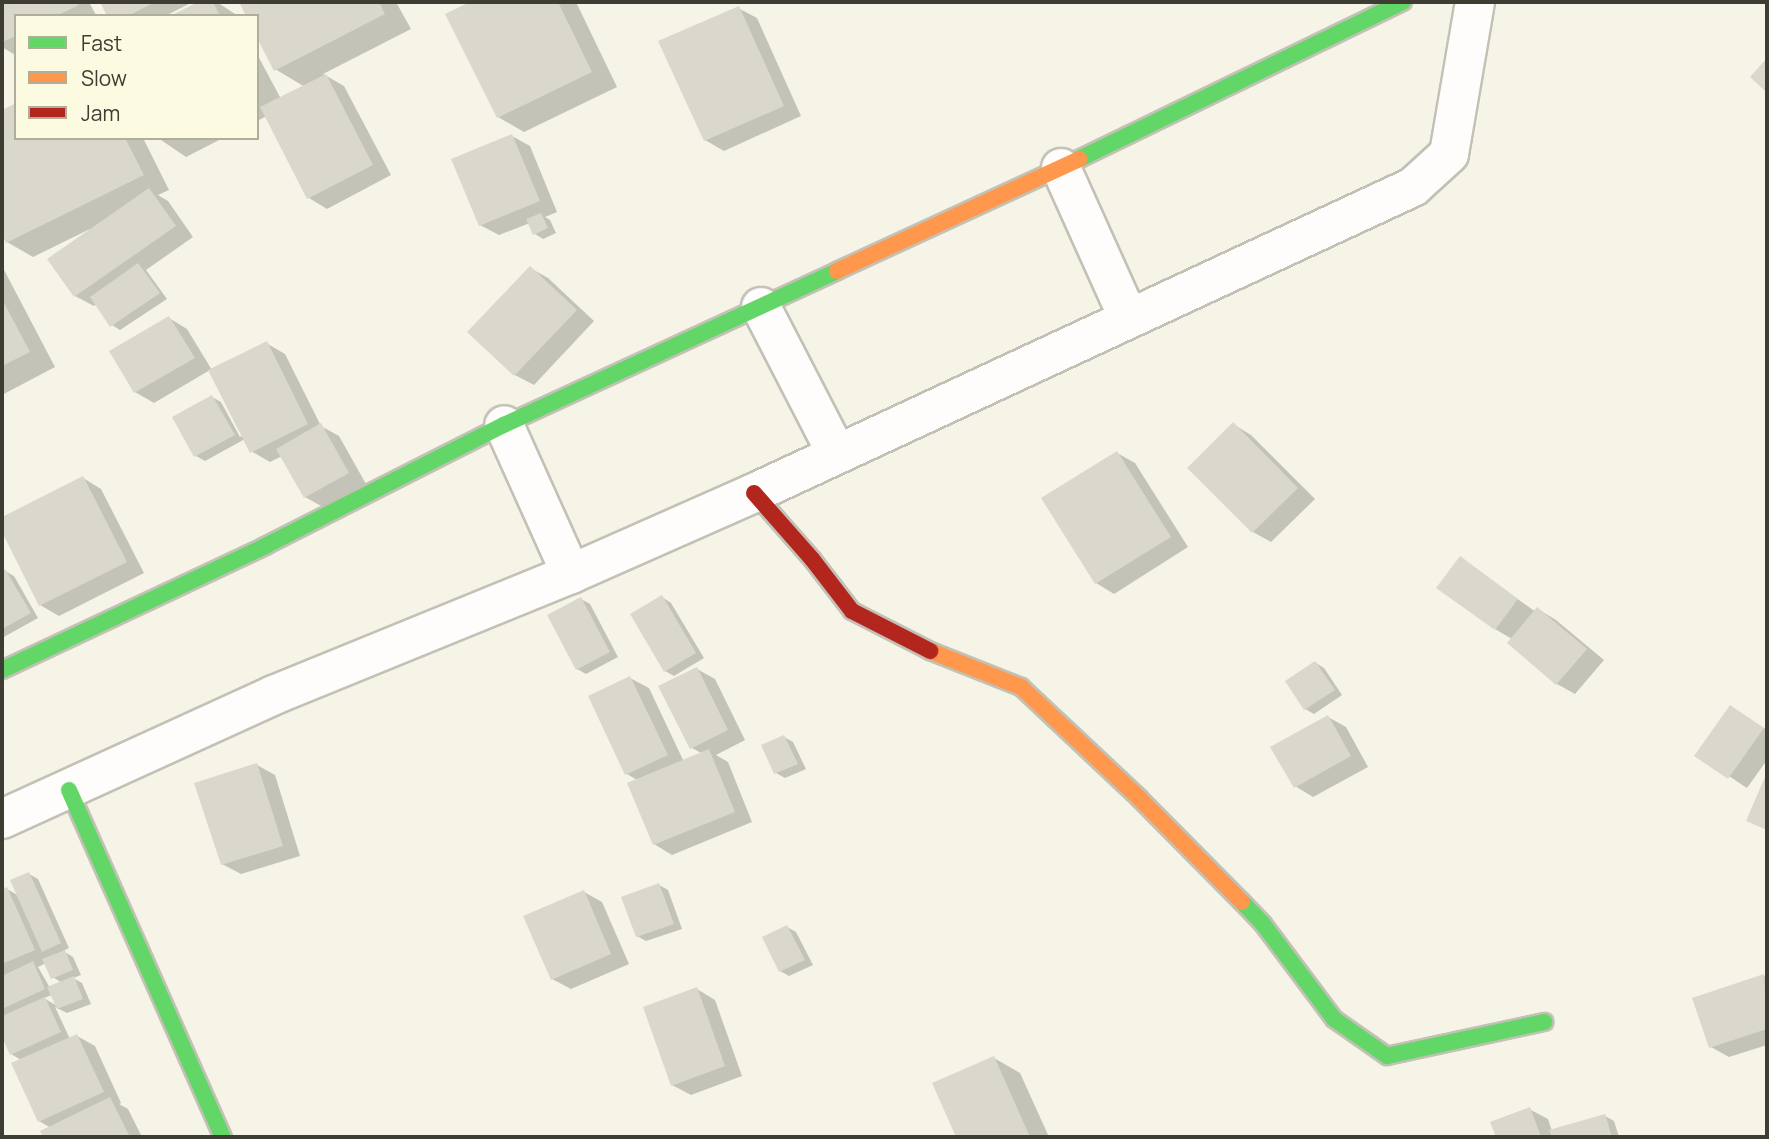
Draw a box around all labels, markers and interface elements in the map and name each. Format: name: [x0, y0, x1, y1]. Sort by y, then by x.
legend: [14, 14, 259, 140]
text: Fast: [81, 29, 122, 57]
text: Slow: [81, 64, 127, 92]
text: Jam: [81, 99, 120, 127]

